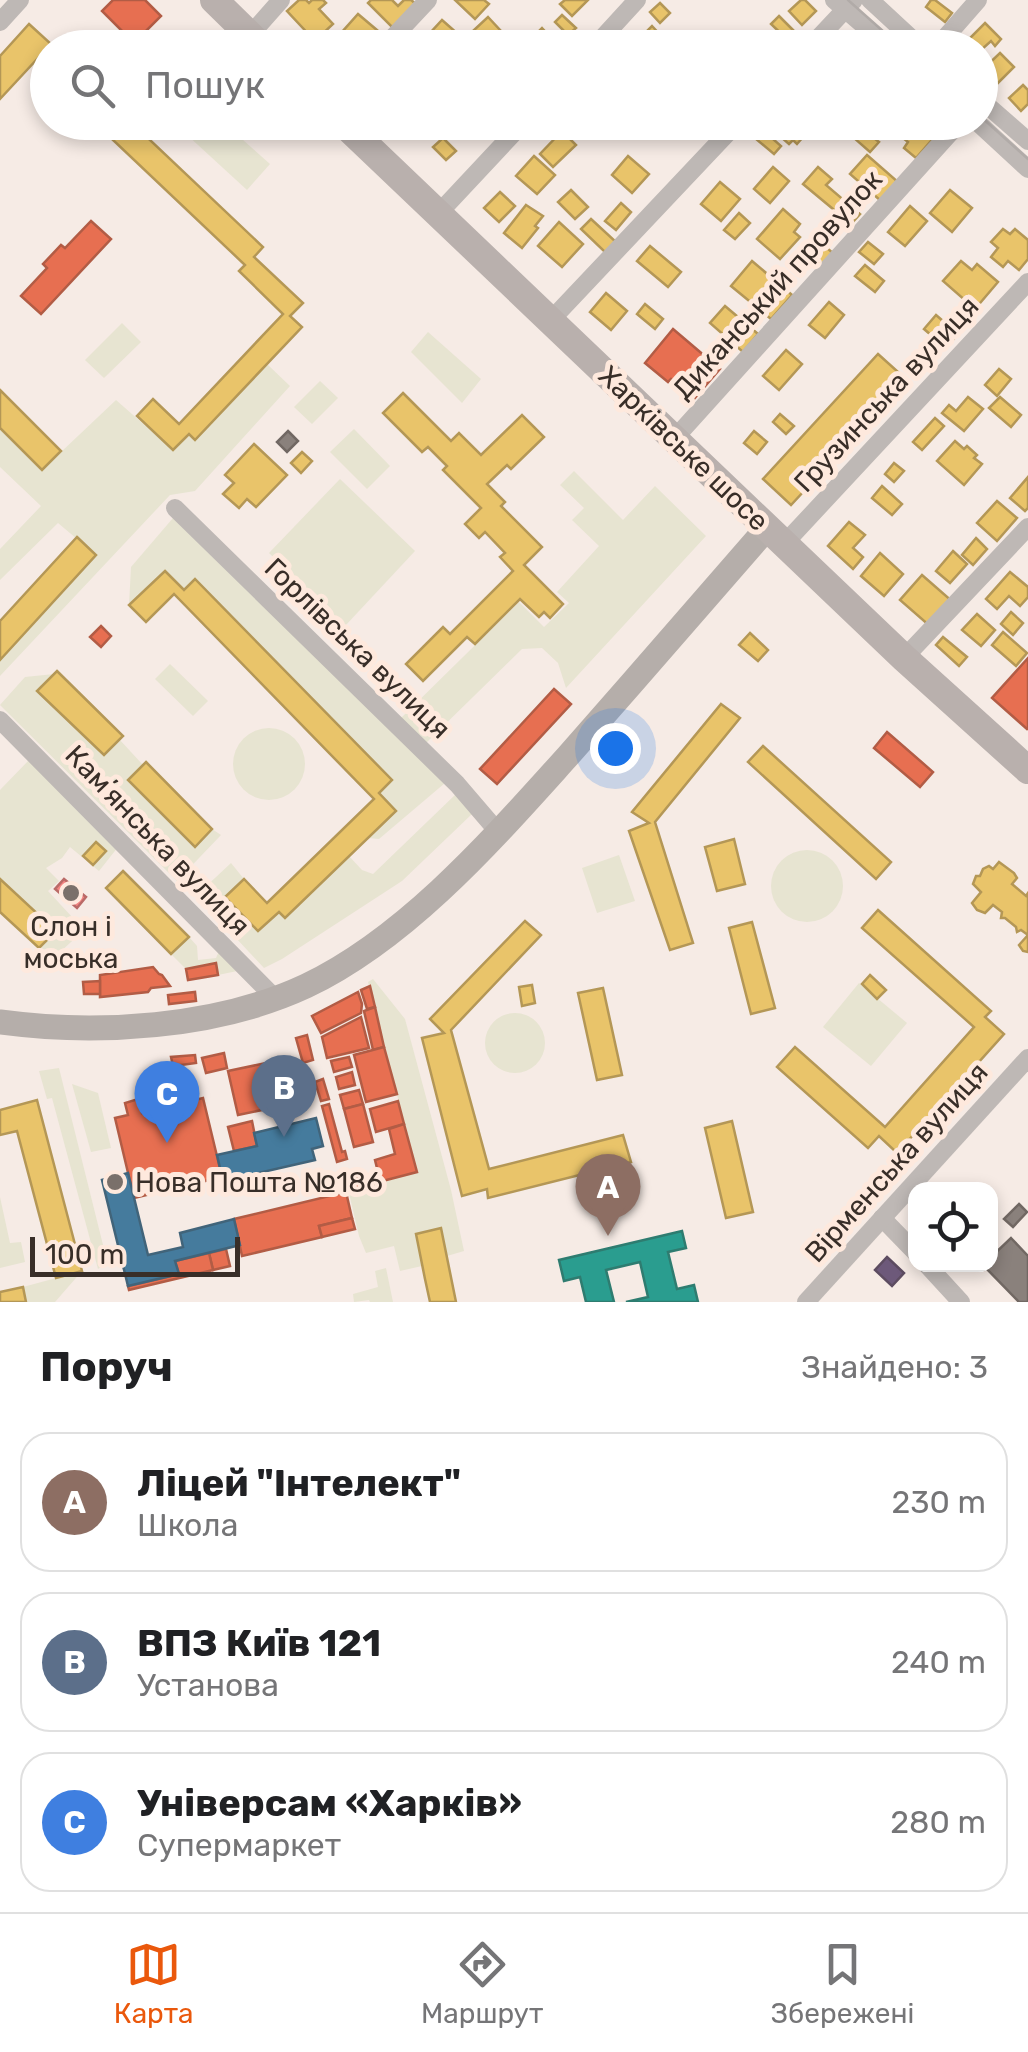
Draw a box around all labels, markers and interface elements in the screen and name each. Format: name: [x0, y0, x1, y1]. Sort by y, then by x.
search box: [30, 30, 998, 140]
icon: search: [65, 58, 120, 113]
text: Пошук: [145, 62, 265, 108]
street label: Диканський провулок: [666, 163, 889, 406]
street label: Грузинська вулиця: [787, 290, 985, 499]
street label: Харківське шосе: [592, 359, 775, 538]
street label: Горлівська вулиця: [258, 551, 457, 745]
your location: [590, 723, 641, 774]
street label: Камʼянська вулиця: [59, 739, 257, 942]
marker: Слон і моська: [60, 882, 82, 904]
place label: Слон і моська: [23, 910, 119, 975]
pin: B: [252, 1054, 316, 1137]
street label: Вірменська вулиця: [798, 1056, 995, 1269]
pin: C: [134, 1060, 200, 1143]
pin: A: [576, 1154, 640, 1236]
place label: Нова Пошта №186: [135, 1166, 383, 1199]
marker: Нова Пошта №186: [104, 1171, 126, 1193]
map controls: [908, 1182, 998, 1272]
button: locate: [908, 1182, 998, 1272]
scale bar: [30, 1232, 240, 1276]
text: 100 m: [45, 1238, 124, 1271]
text: Поруч: [40, 1342, 173, 1392]
text: Знайдено: 3: [801, 1348, 988, 1386]
text: Ліцей "Інтелект": [137, 1460, 461, 1506]
text: A: [63, 1483, 86, 1521]
text: 230 m: [891, 1483, 986, 1521]
text: Школа: [137, 1506, 238, 1544]
text: ВПЗ Київ 121: [137, 1620, 381, 1666]
text: B: [63, 1643, 86, 1681]
text: 240 m: [891, 1643, 986, 1681]
text: Установа: [137, 1666, 279, 1704]
text: Універсам «Харків»: [137, 1780, 522, 1826]
text: C: [63, 1803, 86, 1841]
text: 280 m: [890, 1803, 986, 1841]
text: Супермаркет: [137, 1826, 341, 1864]
tab: Карта: [114, 1937, 194, 2030]
tab: Маршрут: [421, 1937, 543, 2030]
tab: Збережені: [771, 1937, 914, 2030]

